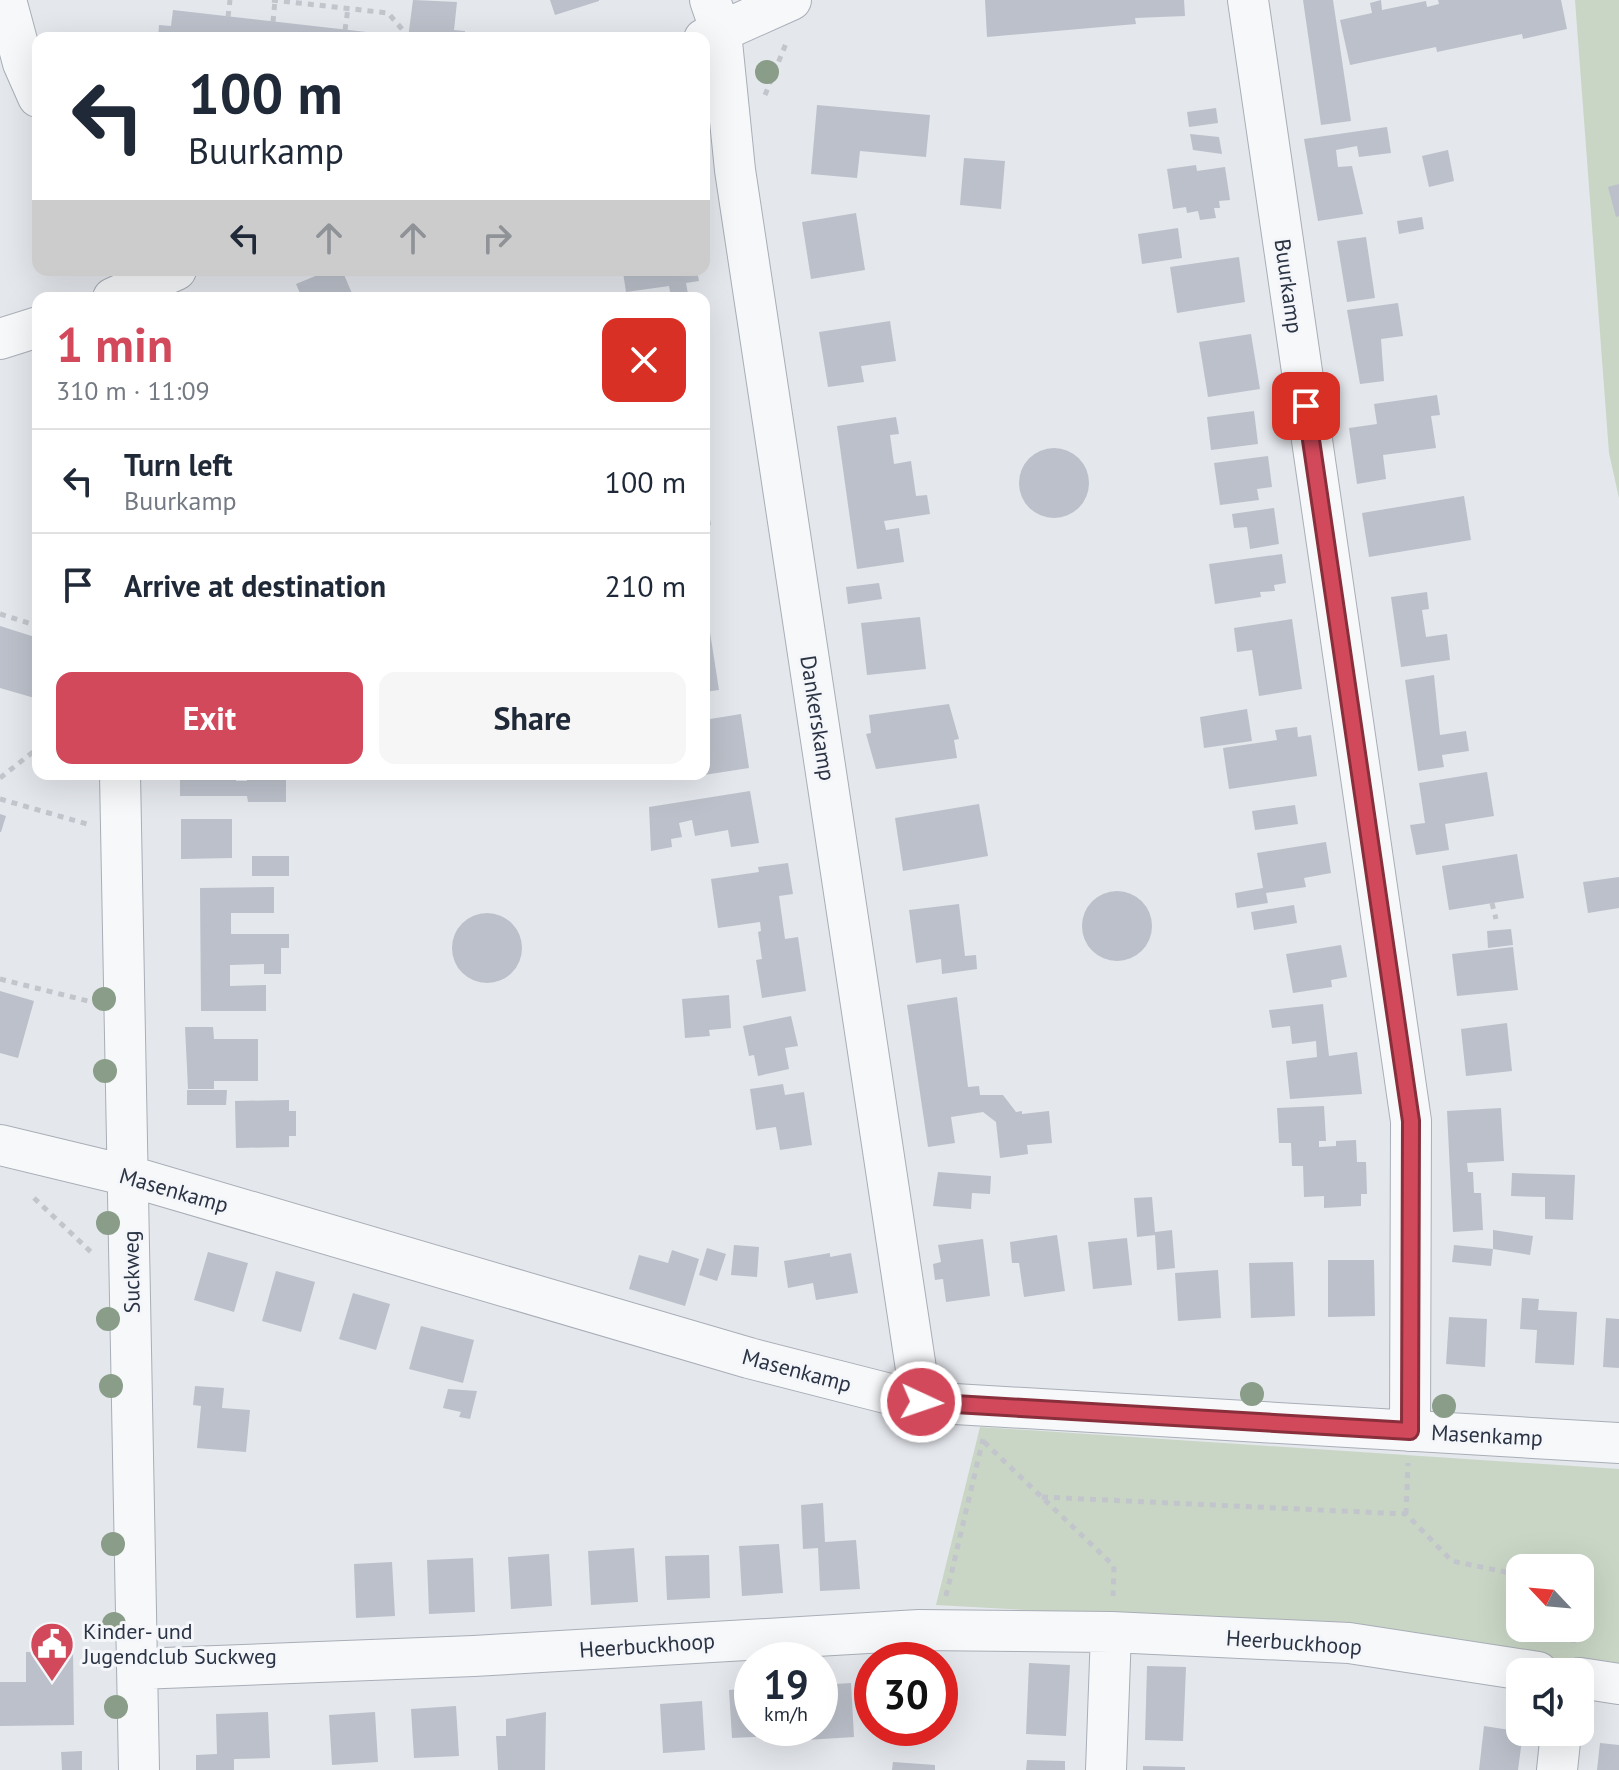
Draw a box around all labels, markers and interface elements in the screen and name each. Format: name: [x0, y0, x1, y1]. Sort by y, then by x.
text: 100 m: [188, 57, 343, 129]
icon: left: [56, 64, 160, 168]
text: Buurkamp: [188, 127, 344, 174]
icon: left: [223, 216, 267, 260]
icon: ahead: [307, 216, 351, 260]
icon: ahead: [391, 216, 435, 260]
icon: right: [475, 216, 519, 260]
street label: Buurkamp: [1269, 237, 1309, 335]
text: 1 min: [56, 313, 173, 375]
button: close: [602, 318, 686, 402]
pin: [1272, 372, 1340, 440]
text: 310 m · 11:09: [56, 374, 210, 407]
icon: arrive: [1284, 384, 1328, 428]
text: Turn left: [124, 445, 232, 484]
icon: left: [56, 459, 100, 503]
text: 100 m: [605, 462, 686, 501]
text: Buurkamp: [124, 484, 237, 517]
icon: arrive: [56, 563, 100, 607]
text: Arrive at destination: [124, 566, 386, 605]
text: 210 m: [605, 566, 686, 605]
street label: Dankerskamp: [794, 653, 842, 783]
button: Exit: [56, 672, 363, 764]
button: Share: [379, 672, 686, 764]
street label: Masenkamp: [116, 1161, 232, 1219]
street label: Suckweg: [116, 1230, 146, 1314]
street label: Masenkamp: [739, 1342, 855, 1398]
position arrow: [879, 1360, 963, 1444]
street label: Masenkamp: [1430, 1418, 1544, 1452]
north arrow: [1506, 1554, 1594, 1642]
map controls: [1506, 1554, 1594, 1746]
place label: Kinder- und Jugendclub Suckweg: [82, 1617, 277, 1670]
public building icon: Kinder- und Jugendclub Suckweg: [28, 1620, 76, 1683]
street label: Heerbuckhoop: [1225, 1623, 1363, 1661]
street label: Heerbuckhoop: [578, 1626, 716, 1664]
speed limit sign: 30: [854, 1642, 958, 1746]
text: 19: [763, 1658, 809, 1710]
button: sound: [1506, 1658, 1594, 1746]
text: km/h: [764, 1701, 808, 1727]

